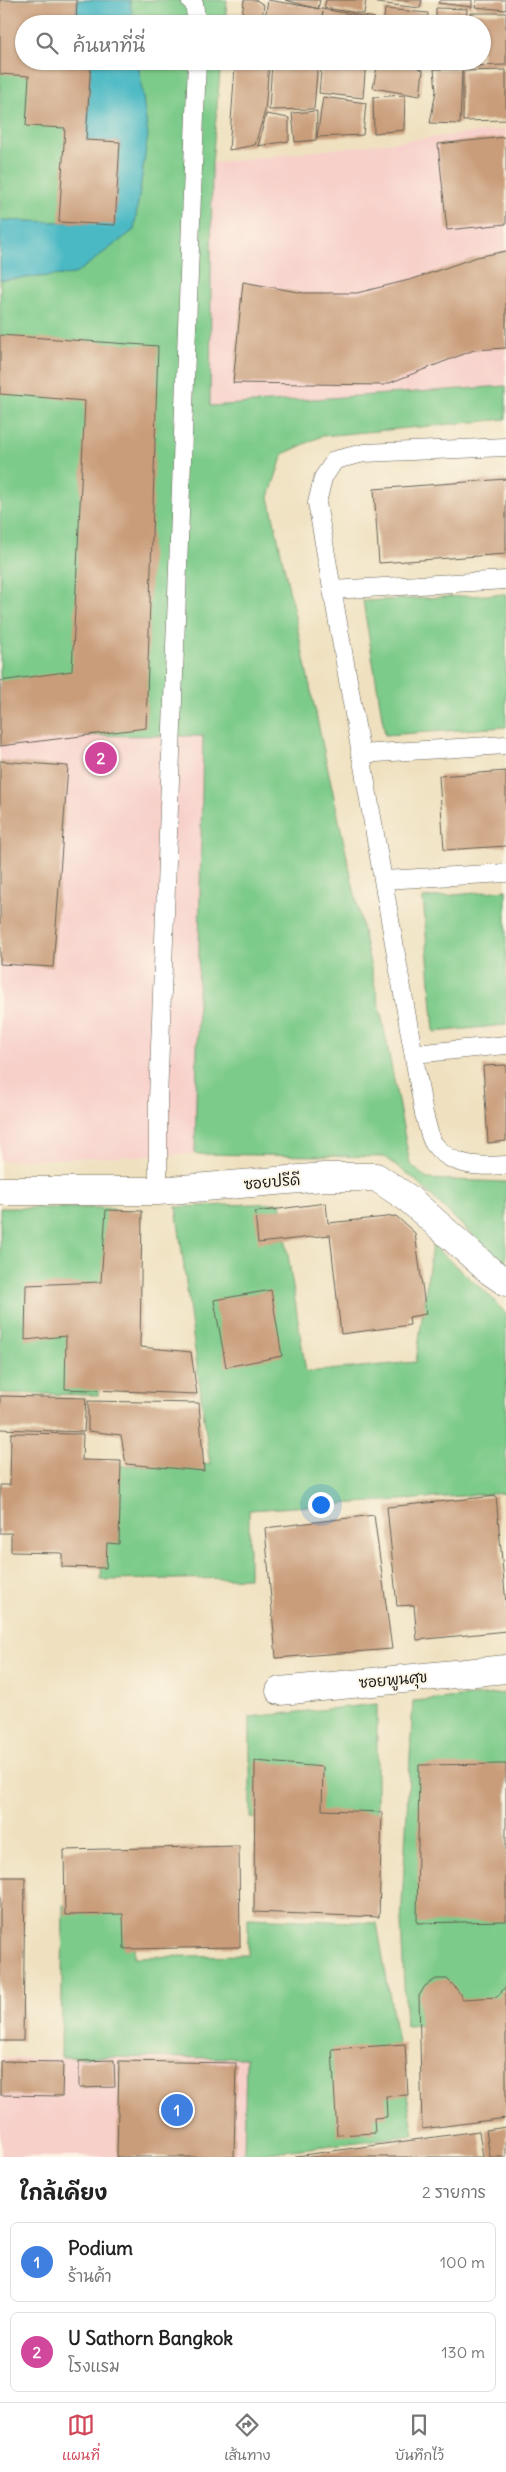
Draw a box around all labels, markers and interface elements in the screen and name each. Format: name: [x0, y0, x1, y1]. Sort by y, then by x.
search box: [15, 15, 491, 70]
icon: search: [33, 29, 61, 57]
text: ค้นหาที่นี่: [73, 33, 145, 57]
pin: 2: [85, 739, 117, 777]
street label: ซอยปรีดี: [243, 1170, 301, 1193]
your location: [308, 1492, 334, 1518]
street label: ซอยพูนศุข: [358, 1667, 428, 1694]
pin: 1: [161, 2091, 193, 2129]
text: ใกล้เคียง: [20, 2179, 107, 2206]
text: 2 รายการ: [422, 2182, 486, 2202]
text: Podium: [68, 2236, 133, 2260]
text: 1: [34, 2252, 40, 2272]
text: 100 m: [440, 2252, 485, 2272]
text: ร้านค้า: [68, 2266, 112, 2286]
text: U Sathorn Bangkok: [68, 2326, 233, 2350]
text: 2: [33, 2342, 41, 2362]
text: 130 m: [441, 2342, 485, 2362]
text: โรงแรม: [68, 2356, 120, 2376]
tab: แผนที่: [62, 2411, 100, 2465]
tab: เส้นทาง: [224, 2411, 270, 2465]
tab: บันทึกไว้: [395, 2411, 444, 2465]

